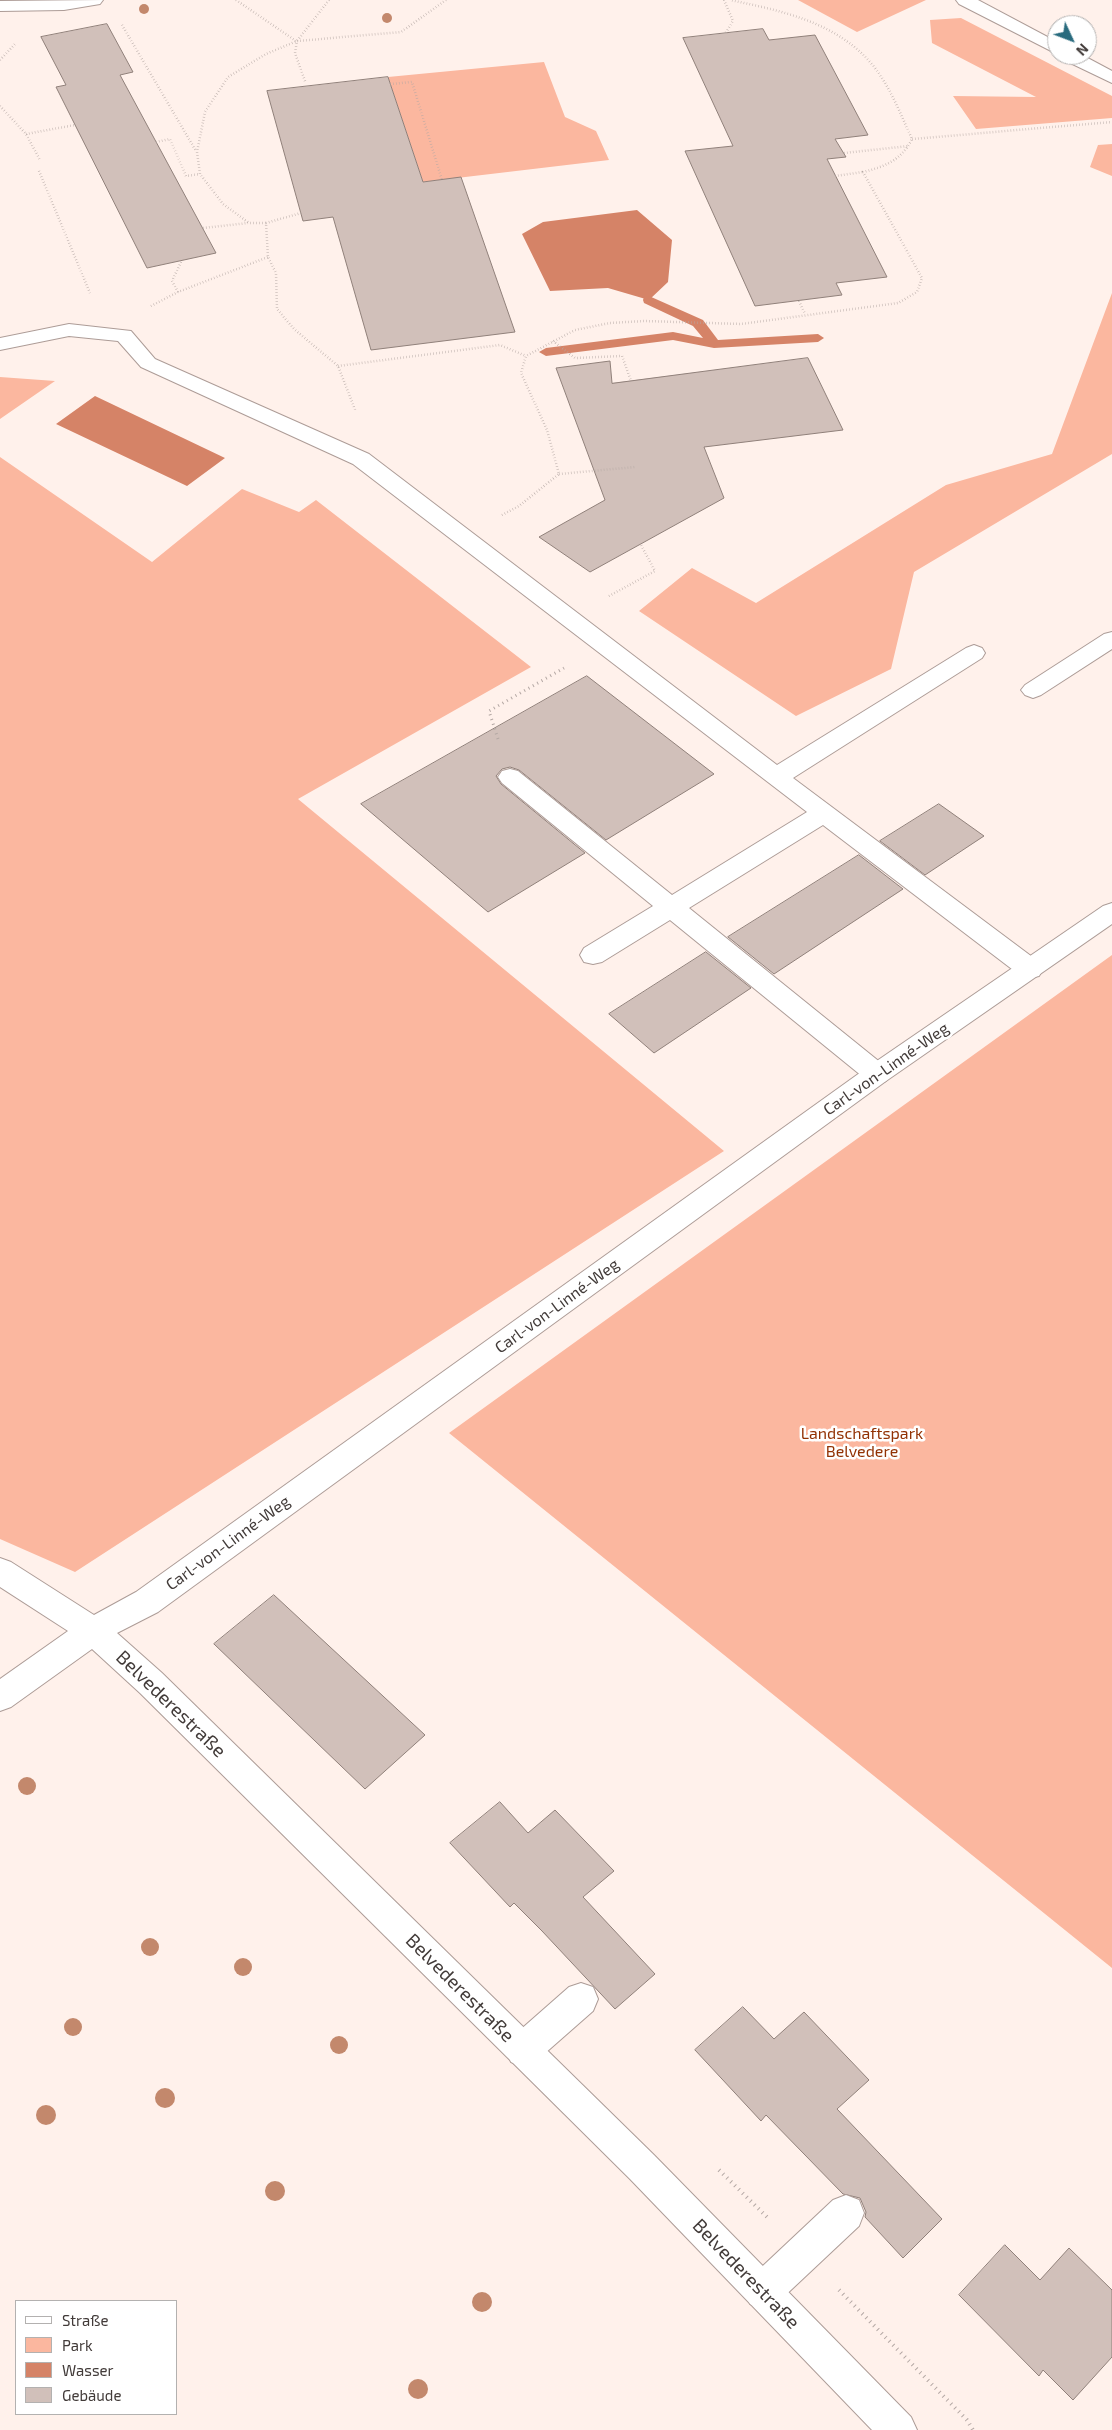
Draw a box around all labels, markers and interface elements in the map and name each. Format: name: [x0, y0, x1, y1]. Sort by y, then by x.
north arrow: [1047, 15, 1097, 65]
text: N: [1073, 40, 1092, 59]
street label: Carl-von-Linné-Weg: [820, 1018, 952, 1120]
street label: Carl-von-Linné-Weg: [491, 1255, 623, 1357]
park label: Landschaftspark Belvedere: [801, 1424, 923, 1462]
street label: Carl-von-Linné-Weg: [162, 1492, 294, 1594]
street label: Belvederestraße: [111, 1646, 231, 1762]
street label: Belvederestraße: [401, 1929, 519, 2047]
street label: Belvederestraße: [688, 2214, 804, 2334]
legend: [15, 2300, 178, 2415]
text: Straße: [62, 2311, 108, 2329]
text: Park: [62, 2336, 93, 2354]
text: Wasser: [62, 2361, 114, 2379]
text: Gebäude: [62, 2386, 121, 2404]

